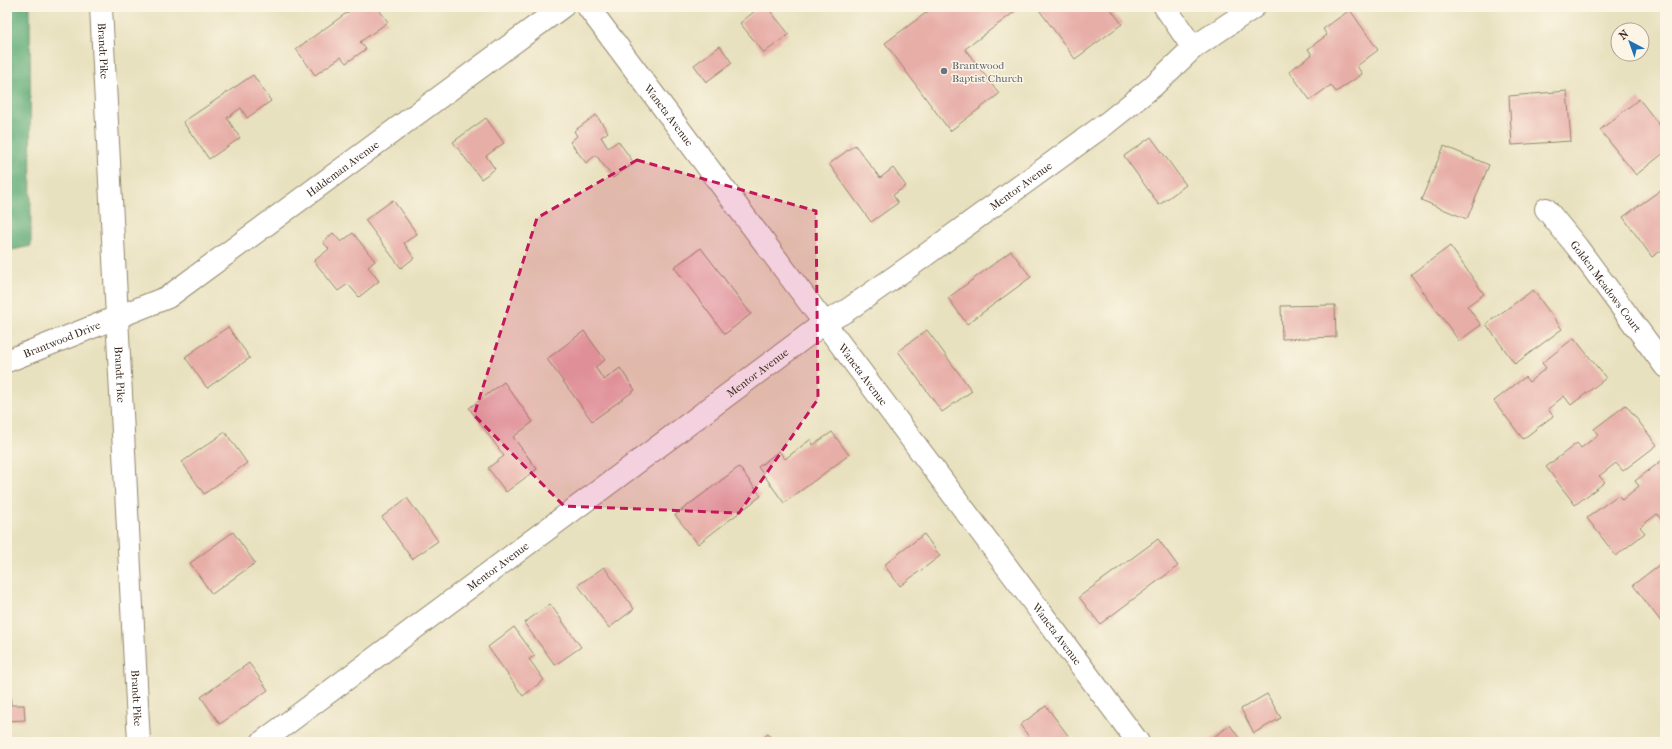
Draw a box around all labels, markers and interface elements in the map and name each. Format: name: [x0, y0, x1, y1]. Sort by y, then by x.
street label: Brandt Pike: [95, 22, 111, 80]
north arrow: [1610, 22, 1650, 62]
text: N: [1616, 27, 1632, 42]
place label: Brantwood Baptist Church: [952, 59, 1024, 85]
marker: Brantwood Baptist Church: [939, 66, 949, 76]
street label: Waneta Avenue: [641, 81, 696, 149]
street label: Haldeman Avenue: [304, 138, 382, 200]
street label: Mentor Avenue: [987, 159, 1055, 213]
street label: Golden Meadows Court: [1568, 238, 1644, 335]
street label: Brantwood Drive: [22, 318, 103, 361]
street label: Waneta Avenue: [835, 341, 890, 409]
street label: Mentor Avenue: [724, 345, 792, 400]
street label: Brandt Pike: [112, 346, 127, 404]
street label: Mentor Avenue: [465, 539, 532, 594]
street label: Waneta Avenue: [1029, 600, 1084, 668]
street label: Brandt Pike: [128, 670, 144, 727]

